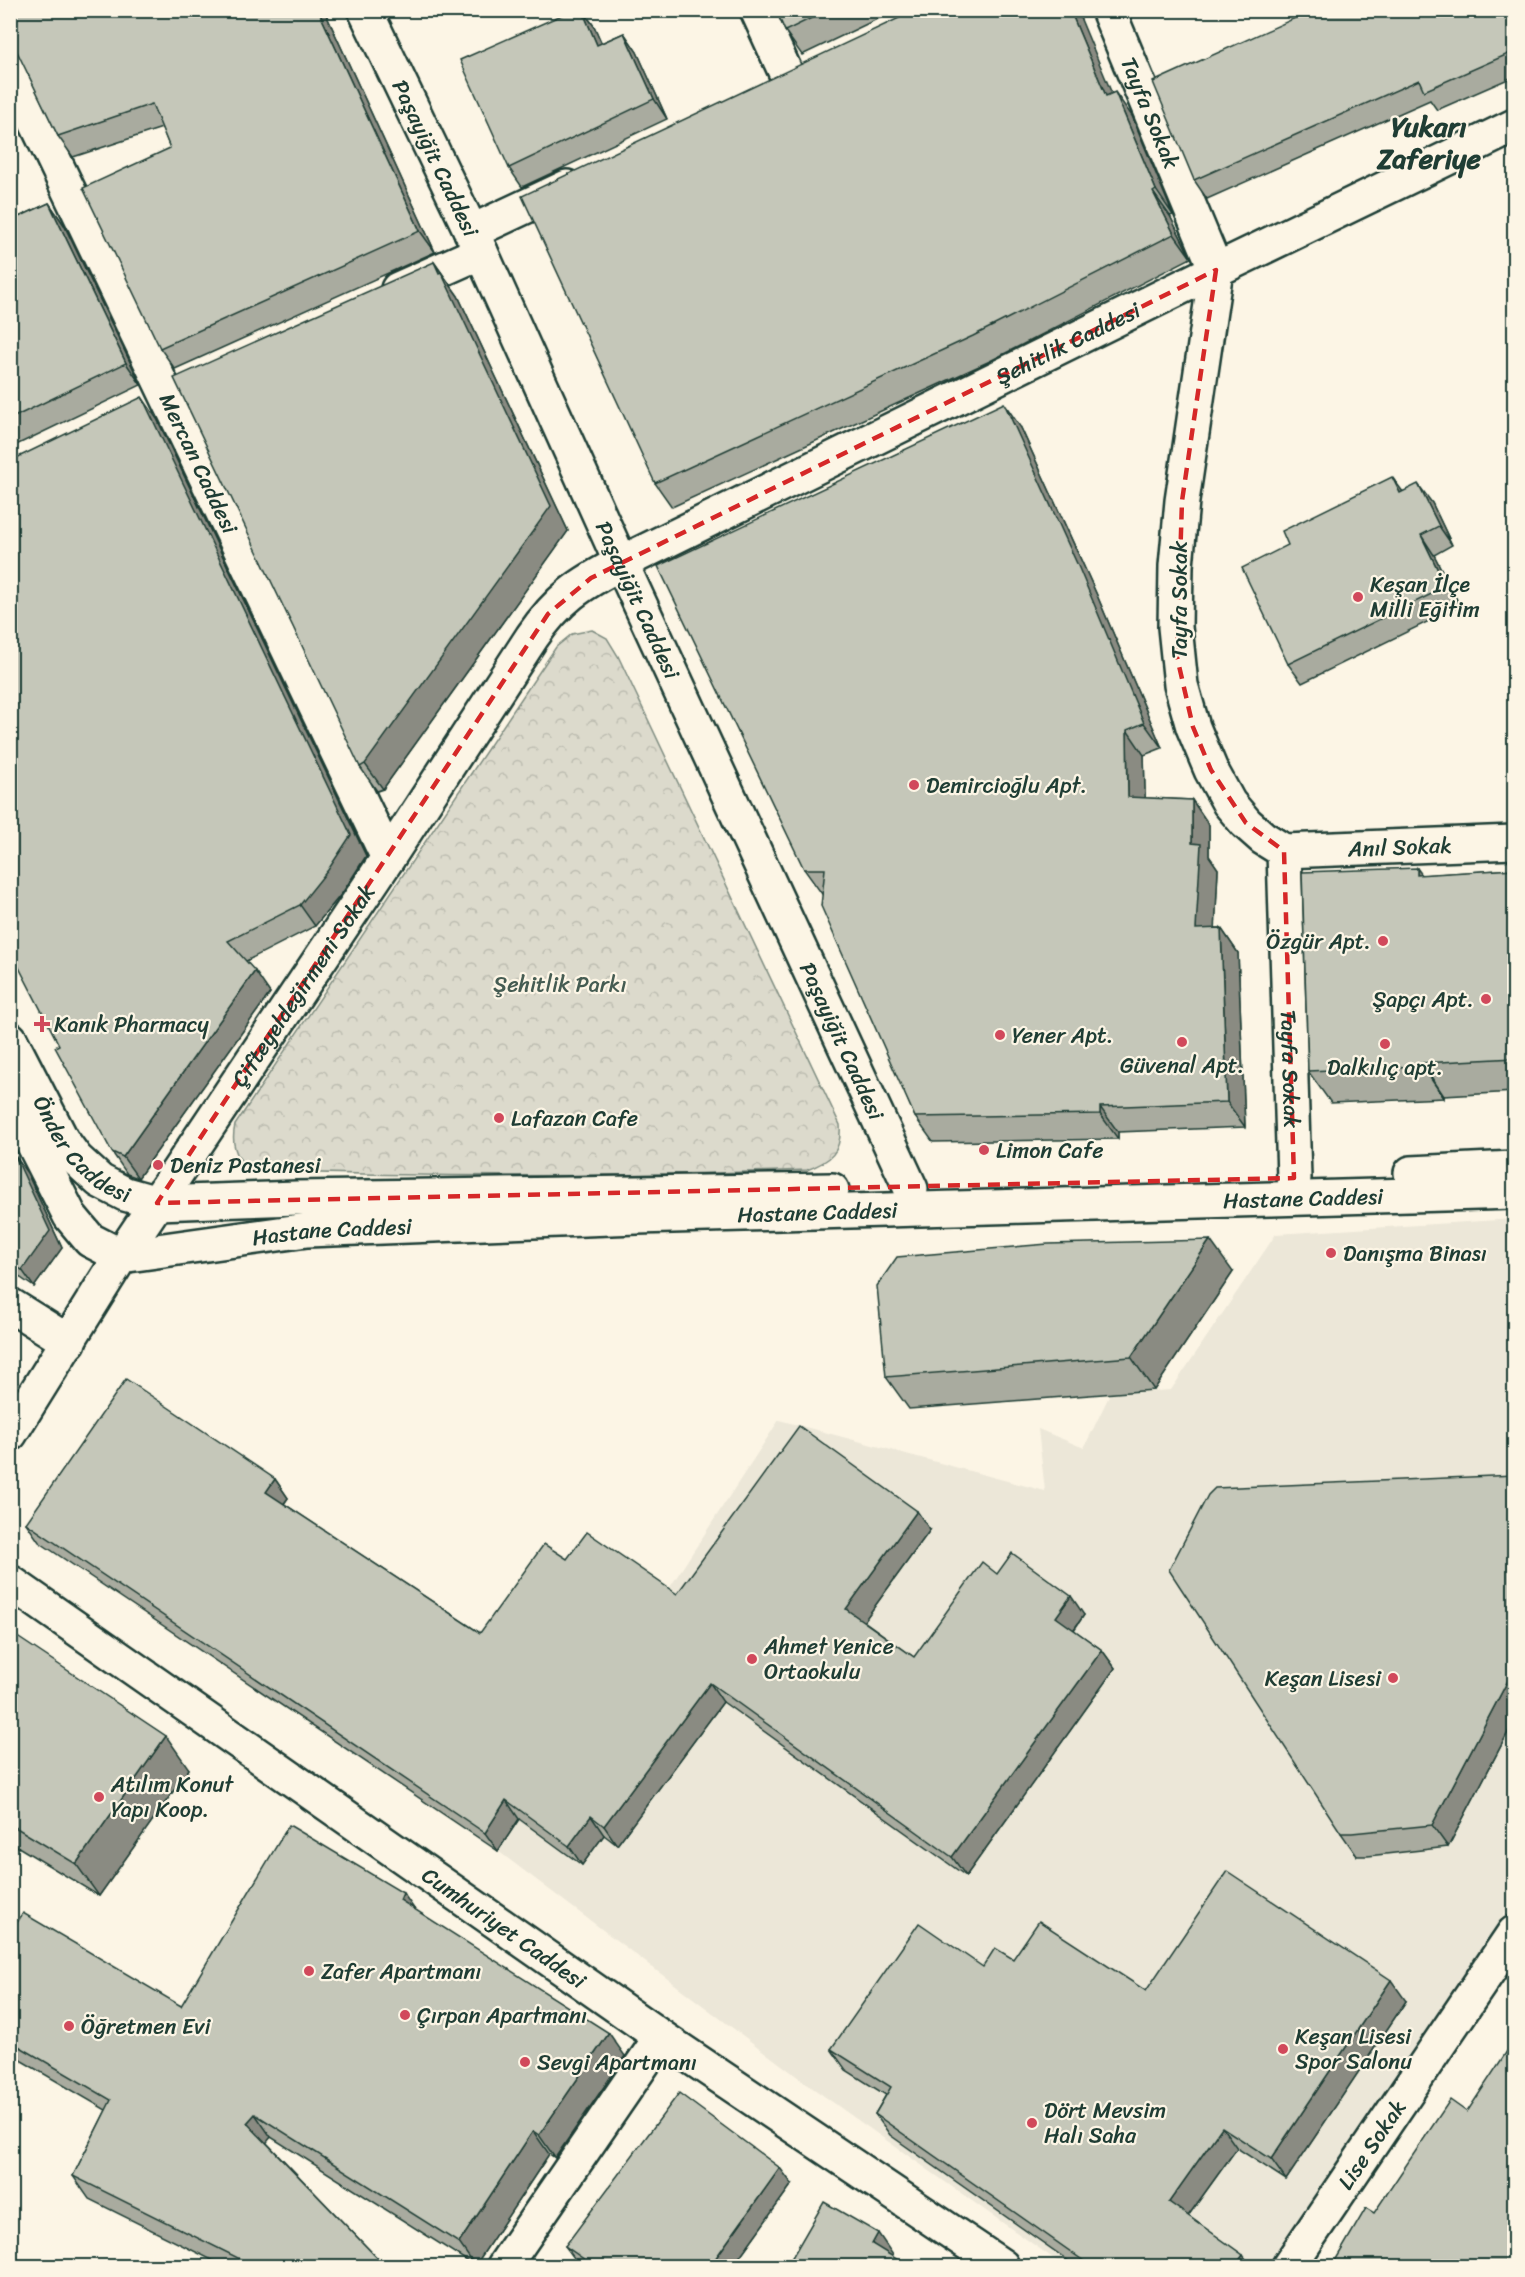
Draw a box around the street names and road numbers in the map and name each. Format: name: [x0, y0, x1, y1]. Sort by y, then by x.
street label: Tayfa Sokak: [1109, 51, 1191, 175]
street label: Paşayiğit Caddesi: [381, 73, 490, 244]
street label: Şehitlik Caddesi: [989, 291, 1148, 396]
street label: Mercan Caddesi: [148, 386, 249, 541]
street label: Paşayiğit Caddesi: [584, 514, 692, 686]
street label: Tayfa Sokak: [1160, 541, 1199, 659]
street label: Anıl Sokak: [1346, 825, 1453, 869]
street label: Çifteyeldeğirmeni Sokak: [221, 875, 386, 1095]
street label: Paşayiğit Caddesi: [788, 955, 896, 1127]
street label: Tayfa Sokak: [1269, 1009, 1311, 1129]
street label: Önder Caddesi: [22, 1088, 136, 1215]
street label: Hastane Caddesi: [1223, 1177, 1385, 1220]
street label: Hastane Caddesi: [737, 1191, 899, 1234]
street label: Hastane Caddesi: [250, 1207, 413, 1257]
street label: Cumhuriyet Caddesi: [413, 1856, 595, 2000]
street label: Lise Sokak: [1327, 2091, 1417, 2198]

